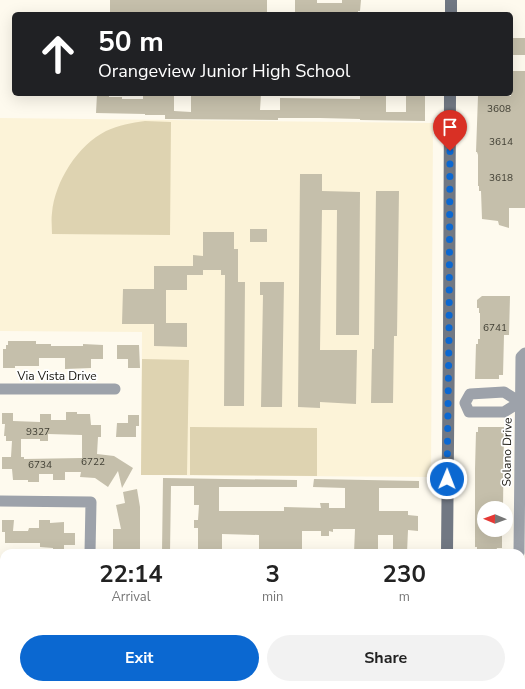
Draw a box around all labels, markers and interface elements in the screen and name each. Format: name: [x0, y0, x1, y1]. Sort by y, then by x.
text: 50 m: [98, 23, 164, 61]
icon: ahead: [32, 28, 84, 80]
text: Orangeview Junior High School: [98, 59, 350, 83]
house number: 3608: [487, 102, 511, 116]
pin: [433, 110, 467, 151]
icon: arrive: [439, 116, 461, 138]
house number: 3614: [489, 135, 513, 149]
house number: 3618: [489, 171, 513, 185]
house number: 6741: [483, 321, 507, 335]
street label: Via Vista Drive: [16, 368, 97, 384]
street label: Solano Drive: [498, 417, 516, 487]
house number: 9327: [26, 425, 50, 439]
house number: 6722: [81, 455, 105, 469]
house number: 6734: [28, 458, 52, 472]
position arrow: [426, 458, 468, 500]
north arrow: [477, 501, 513, 537]
map controls: [477, 501, 513, 537]
text: 22:14: [99, 558, 163, 590]
text: 3: [265, 558, 280, 590]
text: 230: [383, 558, 426, 590]
text: Arrival: [111, 588, 151, 606]
text: min: [262, 588, 283, 606]
text: m: [399, 588, 410, 606]
button: Exit: [20, 635, 259, 681]
button: Share: [267, 635, 505, 681]

